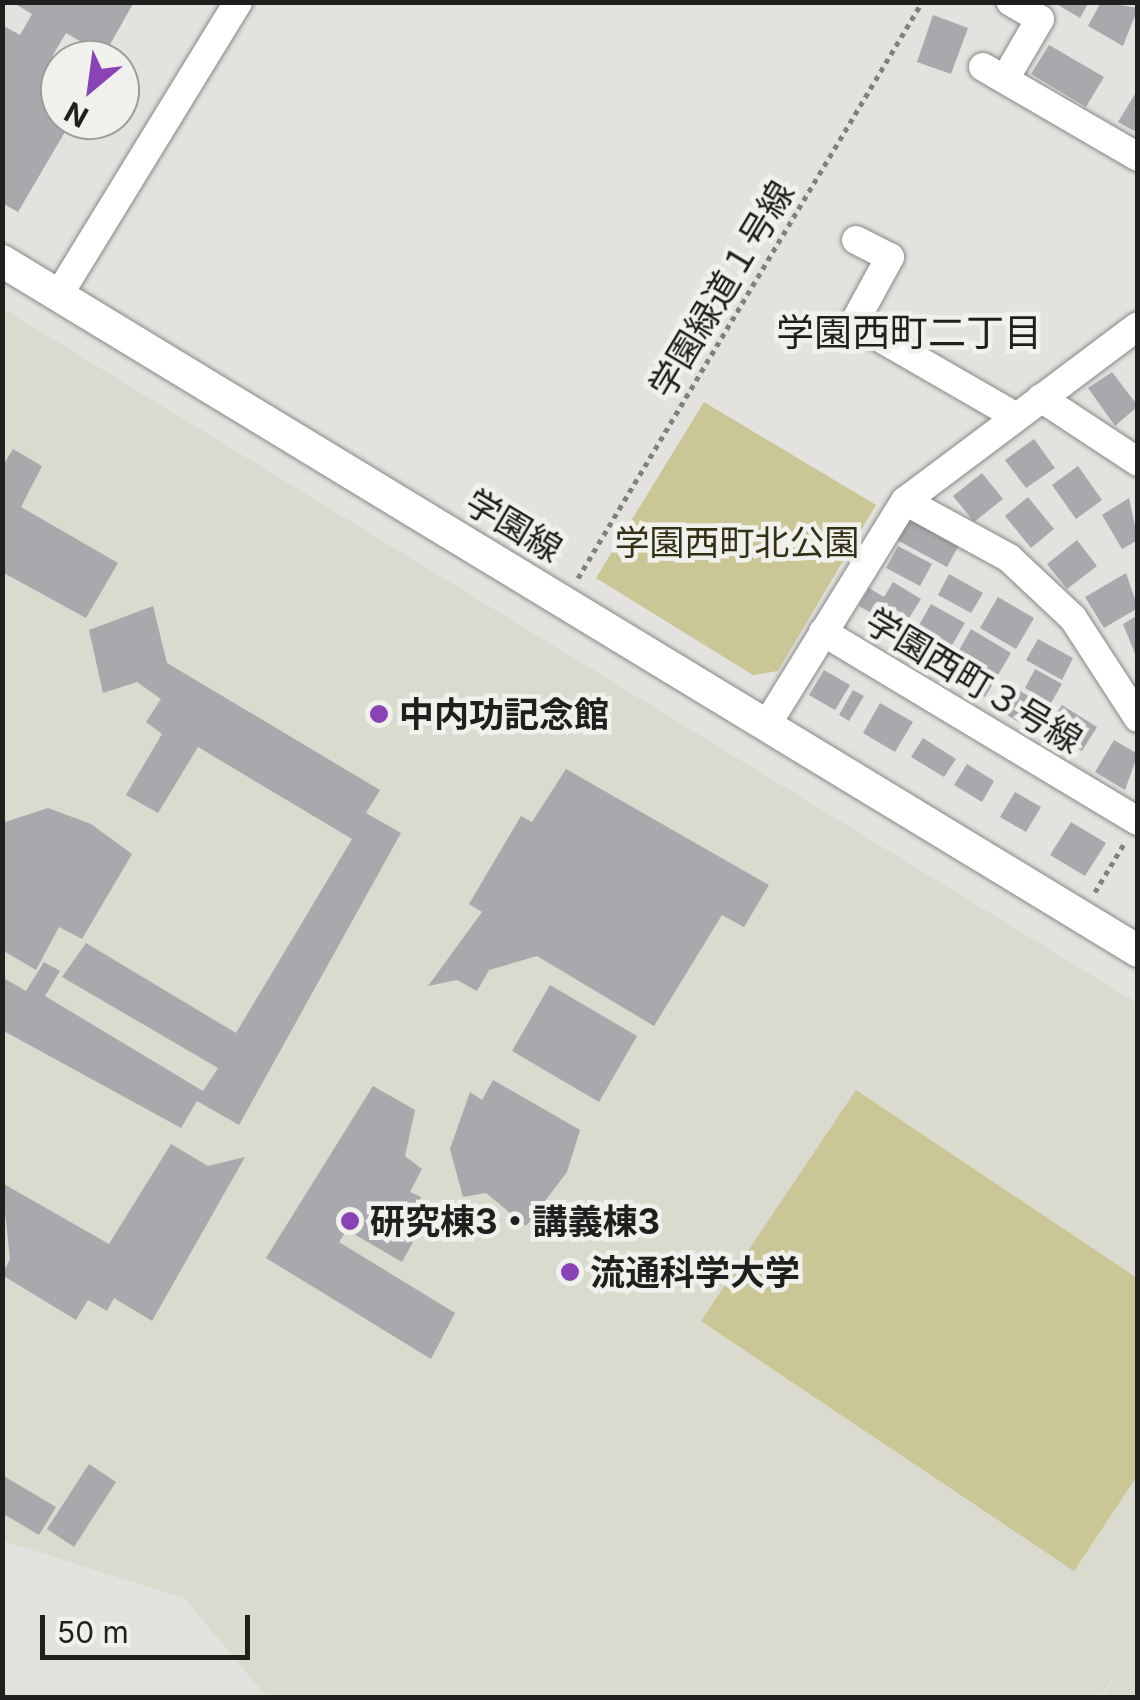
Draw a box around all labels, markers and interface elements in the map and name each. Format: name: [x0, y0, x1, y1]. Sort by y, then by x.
north arrow: [40, 40, 140, 140]
text: N: [59, 94, 94, 135]
street label: 学園緑道１号線: [640, 173, 802, 405]
district label: 学園西町二丁目: [776, 310, 1042, 356]
street label: 学園線: [458, 480, 570, 570]
park label: 学園西町北公園: [615, 521, 859, 563]
street label: 学園西町３号線: [858, 599, 1090, 761]
place label: 中内功記念館: [399, 693, 609, 735]
marker: 中内功記念館: [368, 703, 390, 725]
place label: 研究棟3・講義棟3: [370, 1200, 660, 1242]
marker: 研究棟3・講義棟3: [339, 1210, 361, 1232]
place label: 流通科学大学: [590, 1251, 800, 1293]
marker: 流通科学大学: [559, 1261, 581, 1283]
scale bar: [45, 1595, 255, 1657]
text: 50 m: [57, 1614, 129, 1650]

